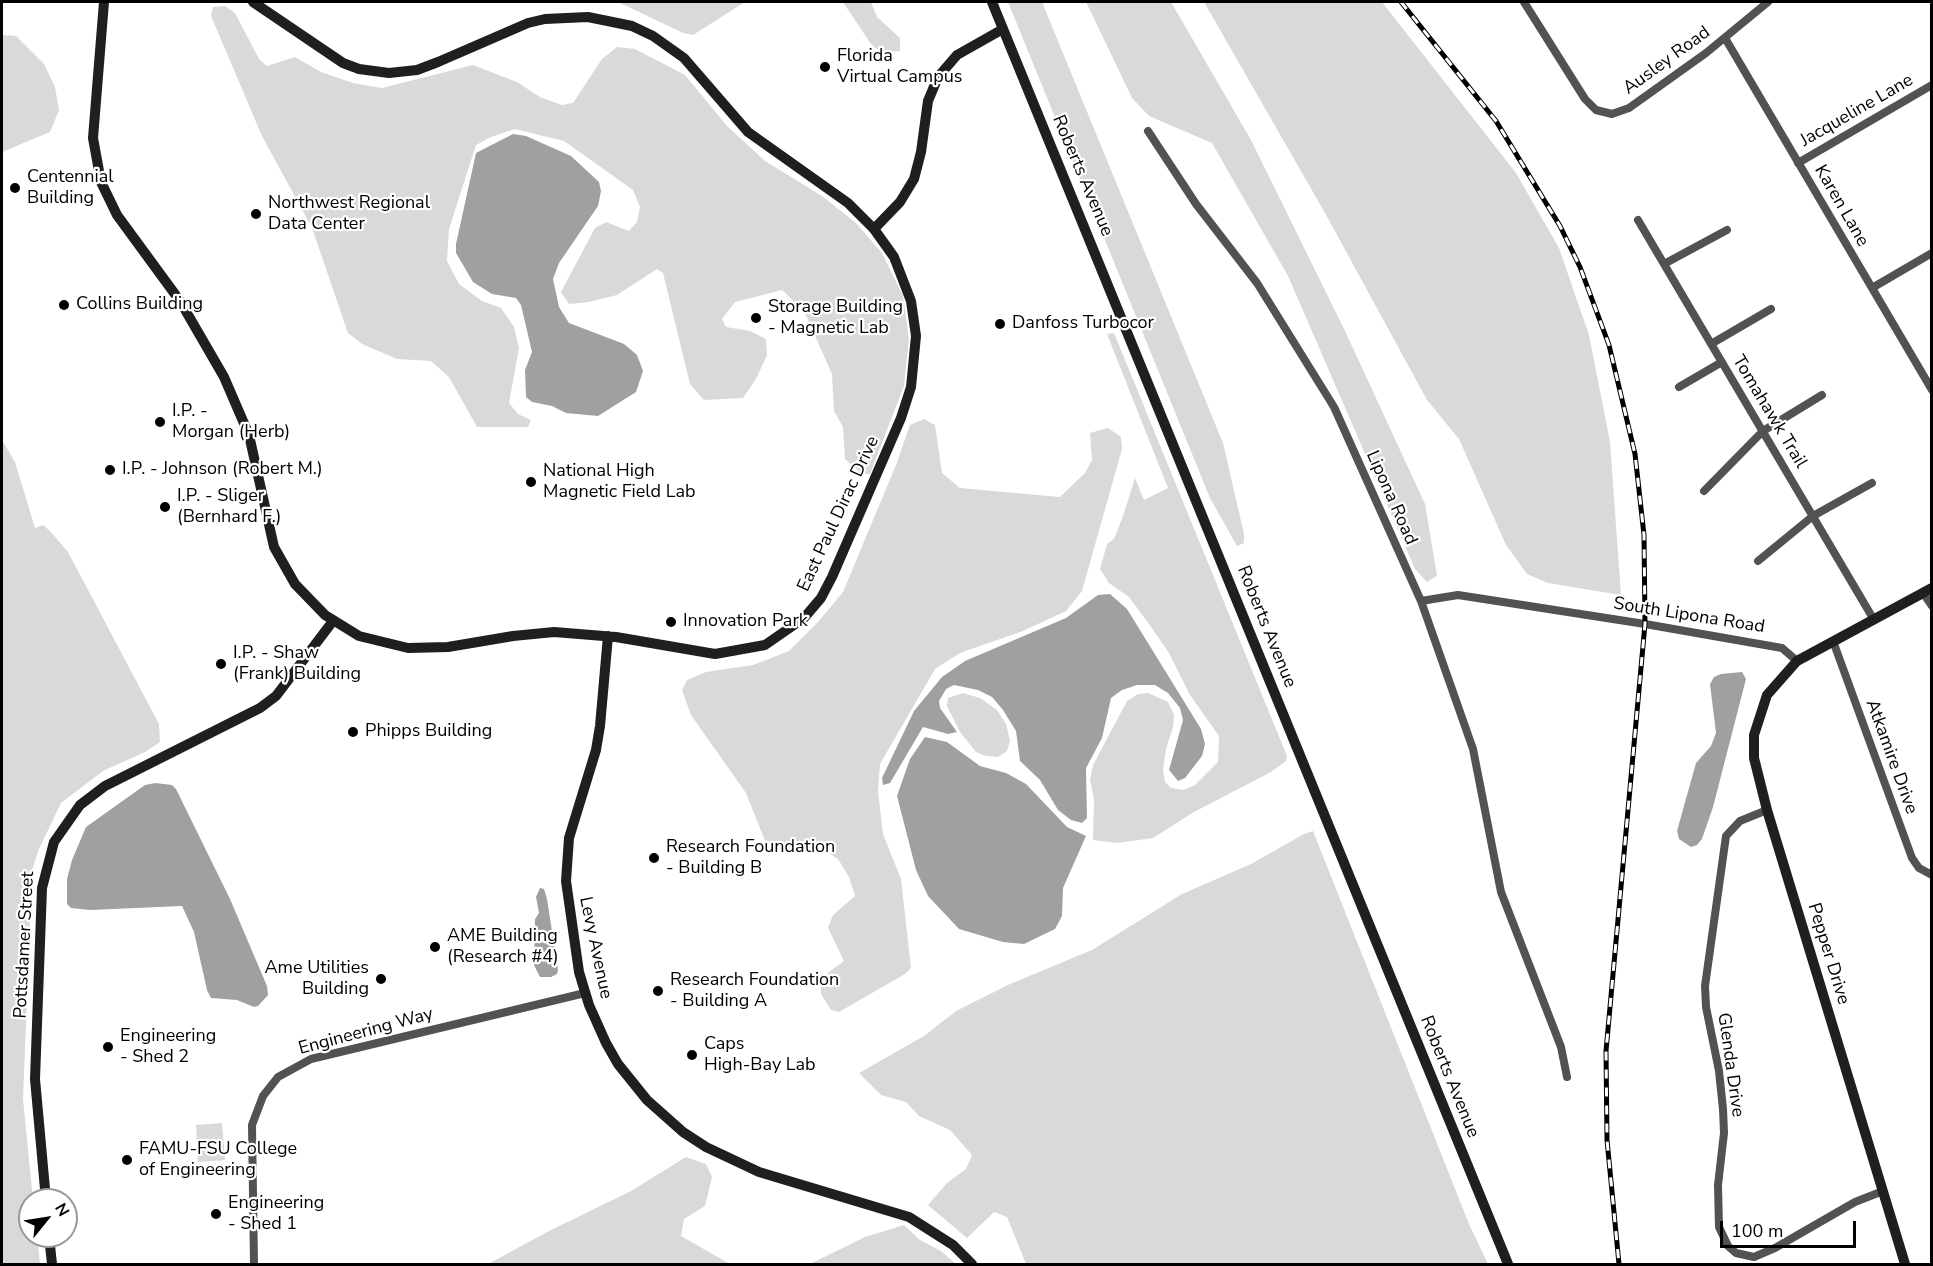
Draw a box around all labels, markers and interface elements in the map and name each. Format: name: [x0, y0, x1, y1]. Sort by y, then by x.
street label: Ausley Road: [1619, 22, 1715, 100]
place label: Florida Virtual Campus: [837, 46, 962, 88]
marker: Florida Virtual Campus: [818, 60, 832, 74]
street label: Jacqueline Lane: [1797, 70, 1917, 152]
street label: Roberts Avenue: [1047, 112, 1117, 240]
street label: Karen Lane: [1809, 161, 1873, 251]
place label: Centennial Building: [27, 167, 114, 210]
marker: Centennial Building: [8, 181, 22, 195]
place label: Northwest Regional Data Center: [268, 193, 430, 236]
marker: Northwest Regional Data Center: [249, 207, 263, 221]
place label: Collins Building: [76, 294, 203, 316]
place label: Storage Building - Magnetic Lab: [768, 297, 903, 340]
marker: Collins Building: [57, 298, 71, 312]
marker: Storage Building - Magnetic Lab: [749, 311, 763, 325]
place label: Danfoss Turbocor: [1012, 313, 1154, 335]
marker: Danfoss Turbocor: [993, 317, 1007, 331]
street label: Tomahawk Trail: [1727, 352, 1811, 472]
place label: I.P. - Morgan (Herb): [172, 401, 290, 444]
marker: I.P. - Morgan (Herb): [153, 415, 167, 429]
street label: East Paul Dirac Drive: [793, 433, 885, 595]
street label: Lipona Road: [1361, 448, 1421, 548]
place label: I.P. - Johnson (Robert M.): [122, 459, 323, 481]
place label: National High Magnetic Field Lab: [543, 461, 695, 504]
marker: I.P. - Johnson (Robert M.): [103, 463, 117, 477]
marker: National High Magnetic Field Lab: [524, 475, 538, 489]
place label: I.P. - Sliger (Bernhard F.): [177, 486, 282, 528]
marker: I.P. - Sliger (Bernhard F.): [158, 500, 172, 514]
street label: Roberts Avenue: [1232, 563, 1300, 691]
street label: South Lipona Road: [1612, 593, 1766, 639]
place label: Innovation Park: [683, 611, 808, 633]
marker: Innovation Park: [664, 615, 678, 629]
place label: I.P. - Shaw (Frank) Building: [233, 643, 361, 686]
marker: I.P. - Shaw (Frank) Building: [214, 657, 228, 671]
street label: Atkamire Drive: [1860, 697, 1922, 817]
place label: Phipps Building: [365, 721, 492, 743]
marker: Phipps Building: [346, 725, 360, 739]
place label: Research Foundation - Building B: [666, 837, 835, 880]
marker: Research Foundation - Building B: [647, 851, 661, 865]
street label: Pottsdamer Street: [10, 871, 40, 1019]
street label: Levy Avenue: [574, 895, 616, 1001]
street label: Pepper Drive: [1802, 901, 1854, 1007]
place label: AME Building (Research #4): [447, 926, 559, 968]
marker: AME Building (Research #4): [428, 940, 442, 954]
place label: Ame Utilities Building: [264, 958, 369, 1000]
place label: Research Foundation - Building A: [670, 970, 839, 1012]
marker: Ame Utilities Building: [374, 972, 388, 986]
marker: Research Foundation - Building A: [651, 984, 665, 998]
street label: Engineering Way: [296, 1004, 436, 1060]
street label: Glenda Drive: [1712, 1011, 1748, 1119]
street label: Roberts Avenue: [1415, 1013, 1483, 1141]
place label: Engineering - Shed 2: [120, 1026, 216, 1068]
place label: Caps High-Bay Lab: [704, 1034, 816, 1076]
marker: Engineering - Shed 2: [101, 1040, 115, 1054]
marker: Caps High-Bay Lab: [685, 1048, 699, 1062]
place label: FAMU-FSU College of Engineering: [139, 1139, 297, 1182]
marker: FAMU-FSU College of Engineering: [120, 1153, 134, 1167]
north arrow: [18, 1188, 78, 1248]
place label: Engineering - Shed 1: [228, 1193, 324, 1236]
text: N: [49, 1199, 74, 1221]
marker: Engineering - Shed 1: [209, 1207, 223, 1221]
scale bar: [1723, 1209, 1860, 1247]
text: 100 m: [1731, 1219, 1783, 1243]

